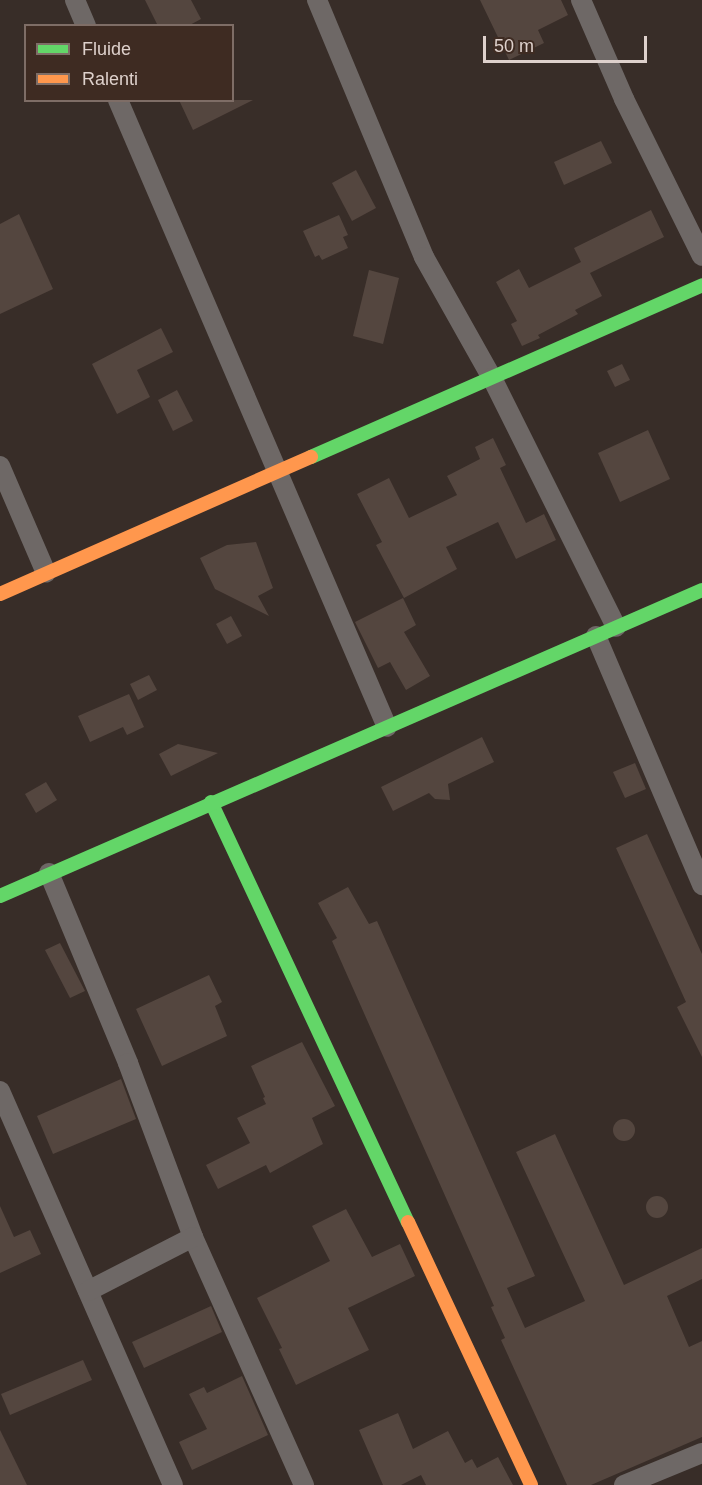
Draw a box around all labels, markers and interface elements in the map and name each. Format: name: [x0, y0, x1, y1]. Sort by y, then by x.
legend: [24, 24, 234, 102]
scale bar: [486, 24, 650, 62]
text: 50 m: [494, 36, 534, 56]
text: Fluide: [82, 39, 131, 59]
text: Ralenti: [82, 69, 138, 89]

